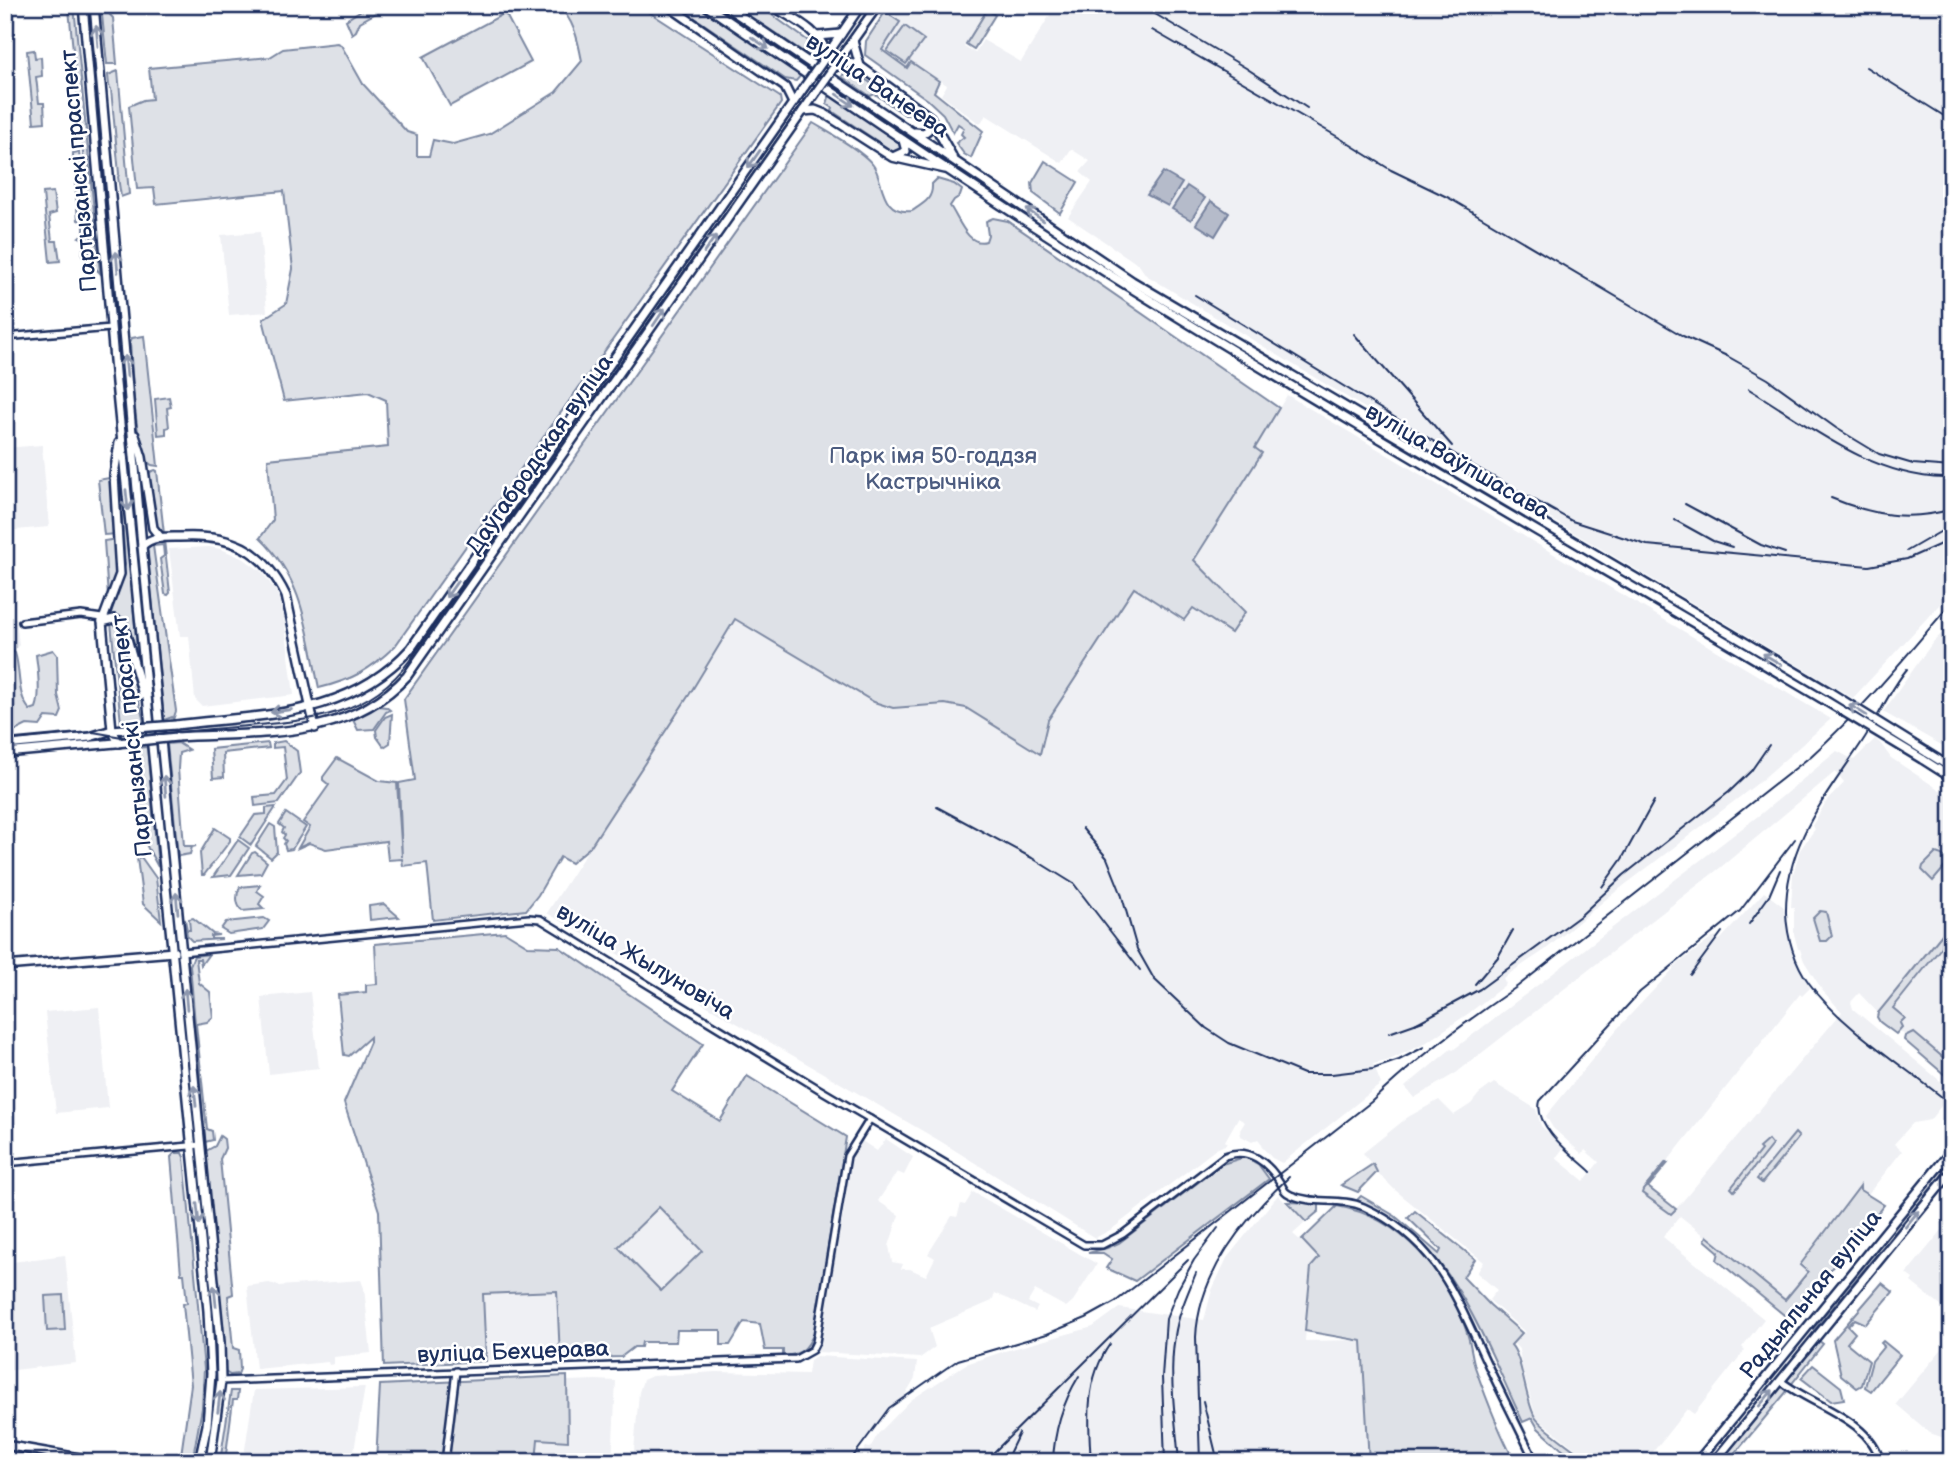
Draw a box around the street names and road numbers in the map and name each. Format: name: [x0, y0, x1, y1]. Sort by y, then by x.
street label: вуліца Ванеева: [800, 27, 955, 144]
street label: Партызанскі праспект: [54, 48, 104, 294]
street label: Даўгабродская вуліца: [460, 349, 620, 560]
street label: вуліца Ваўпшасава: [1360, 398, 1555, 526]
street label: Партызанскі праспект: [105, 613, 159, 859]
street label: вуліца Жылуновіча: [551, 898, 740, 1026]
street label: Радыяльная вуліца: [1734, 1204, 1888, 1385]
street label: вуліца Бехцерава: [416, 1335, 610, 1369]

